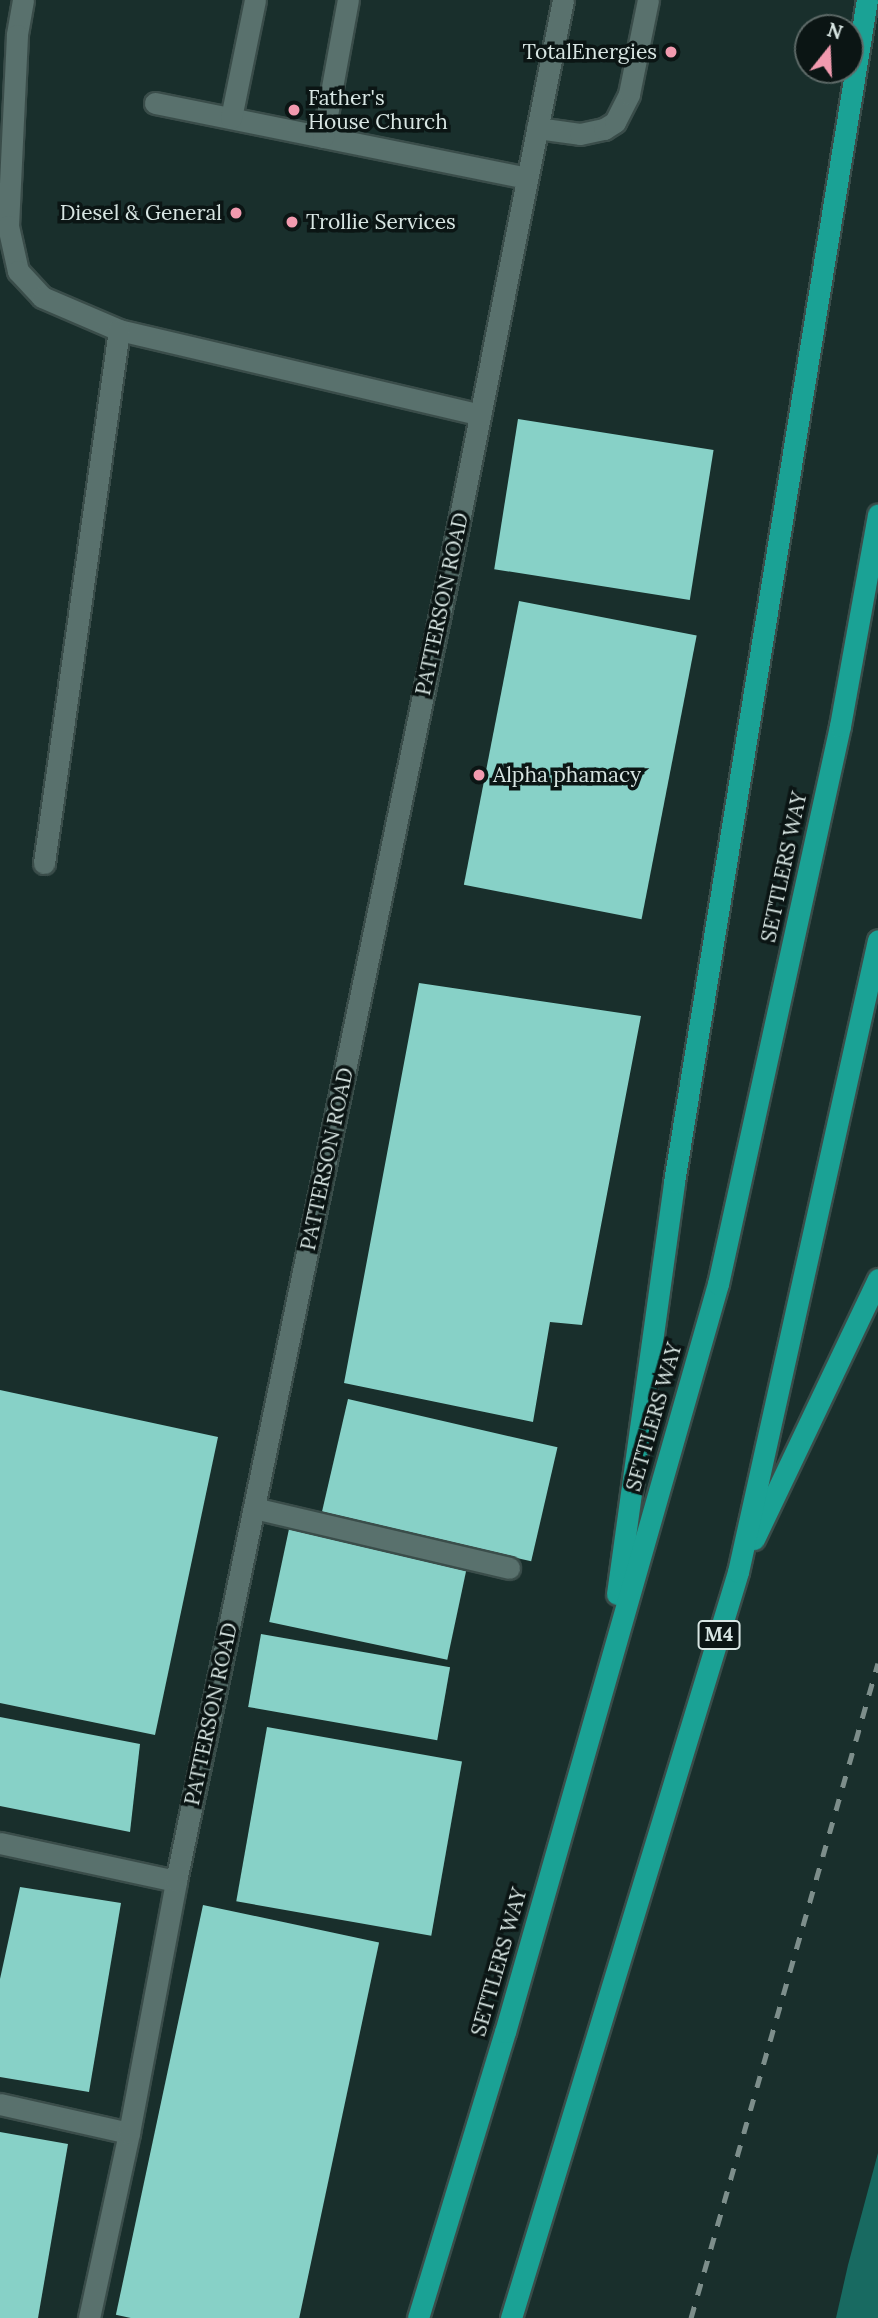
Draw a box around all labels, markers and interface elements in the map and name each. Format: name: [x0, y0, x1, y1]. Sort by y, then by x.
north arrow: [794, 14, 864, 84]
text: N: [824, 17, 846, 45]
place label: TotalEnergies: [522, 39, 657, 65]
marker: TotalEnergies: [663, 44, 679, 60]
place label: Father's House Church: [308, 85, 448, 135]
marker: Father's House Church: [286, 102, 302, 118]
place label: Diesel & General: [60, 200, 222, 226]
marker: Diesel & General: [228, 205, 244, 221]
place label: Trollie Services: [306, 209, 456, 235]
marker: Trollie Services: [284, 214, 300, 230]
street label: PATTERSON ROAD: [410, 510, 474, 698]
place label: Alpha phamacy: [493, 762, 641, 788]
marker: Alpha phamacy: [471, 767, 487, 783]
street label: SETTLERS WAY: [756, 789, 812, 945]
street label: PATTERSON ROAD: [295, 1065, 359, 1253]
street label: SETTLERS WAY: [621, 1340, 687, 1494]
street label: PATTERSON ROAD: [179, 1620, 243, 1808]
road number: M4: [696, 1620, 742, 1651]
street label: SETTLERS WAY: [466, 1885, 532, 2039]

